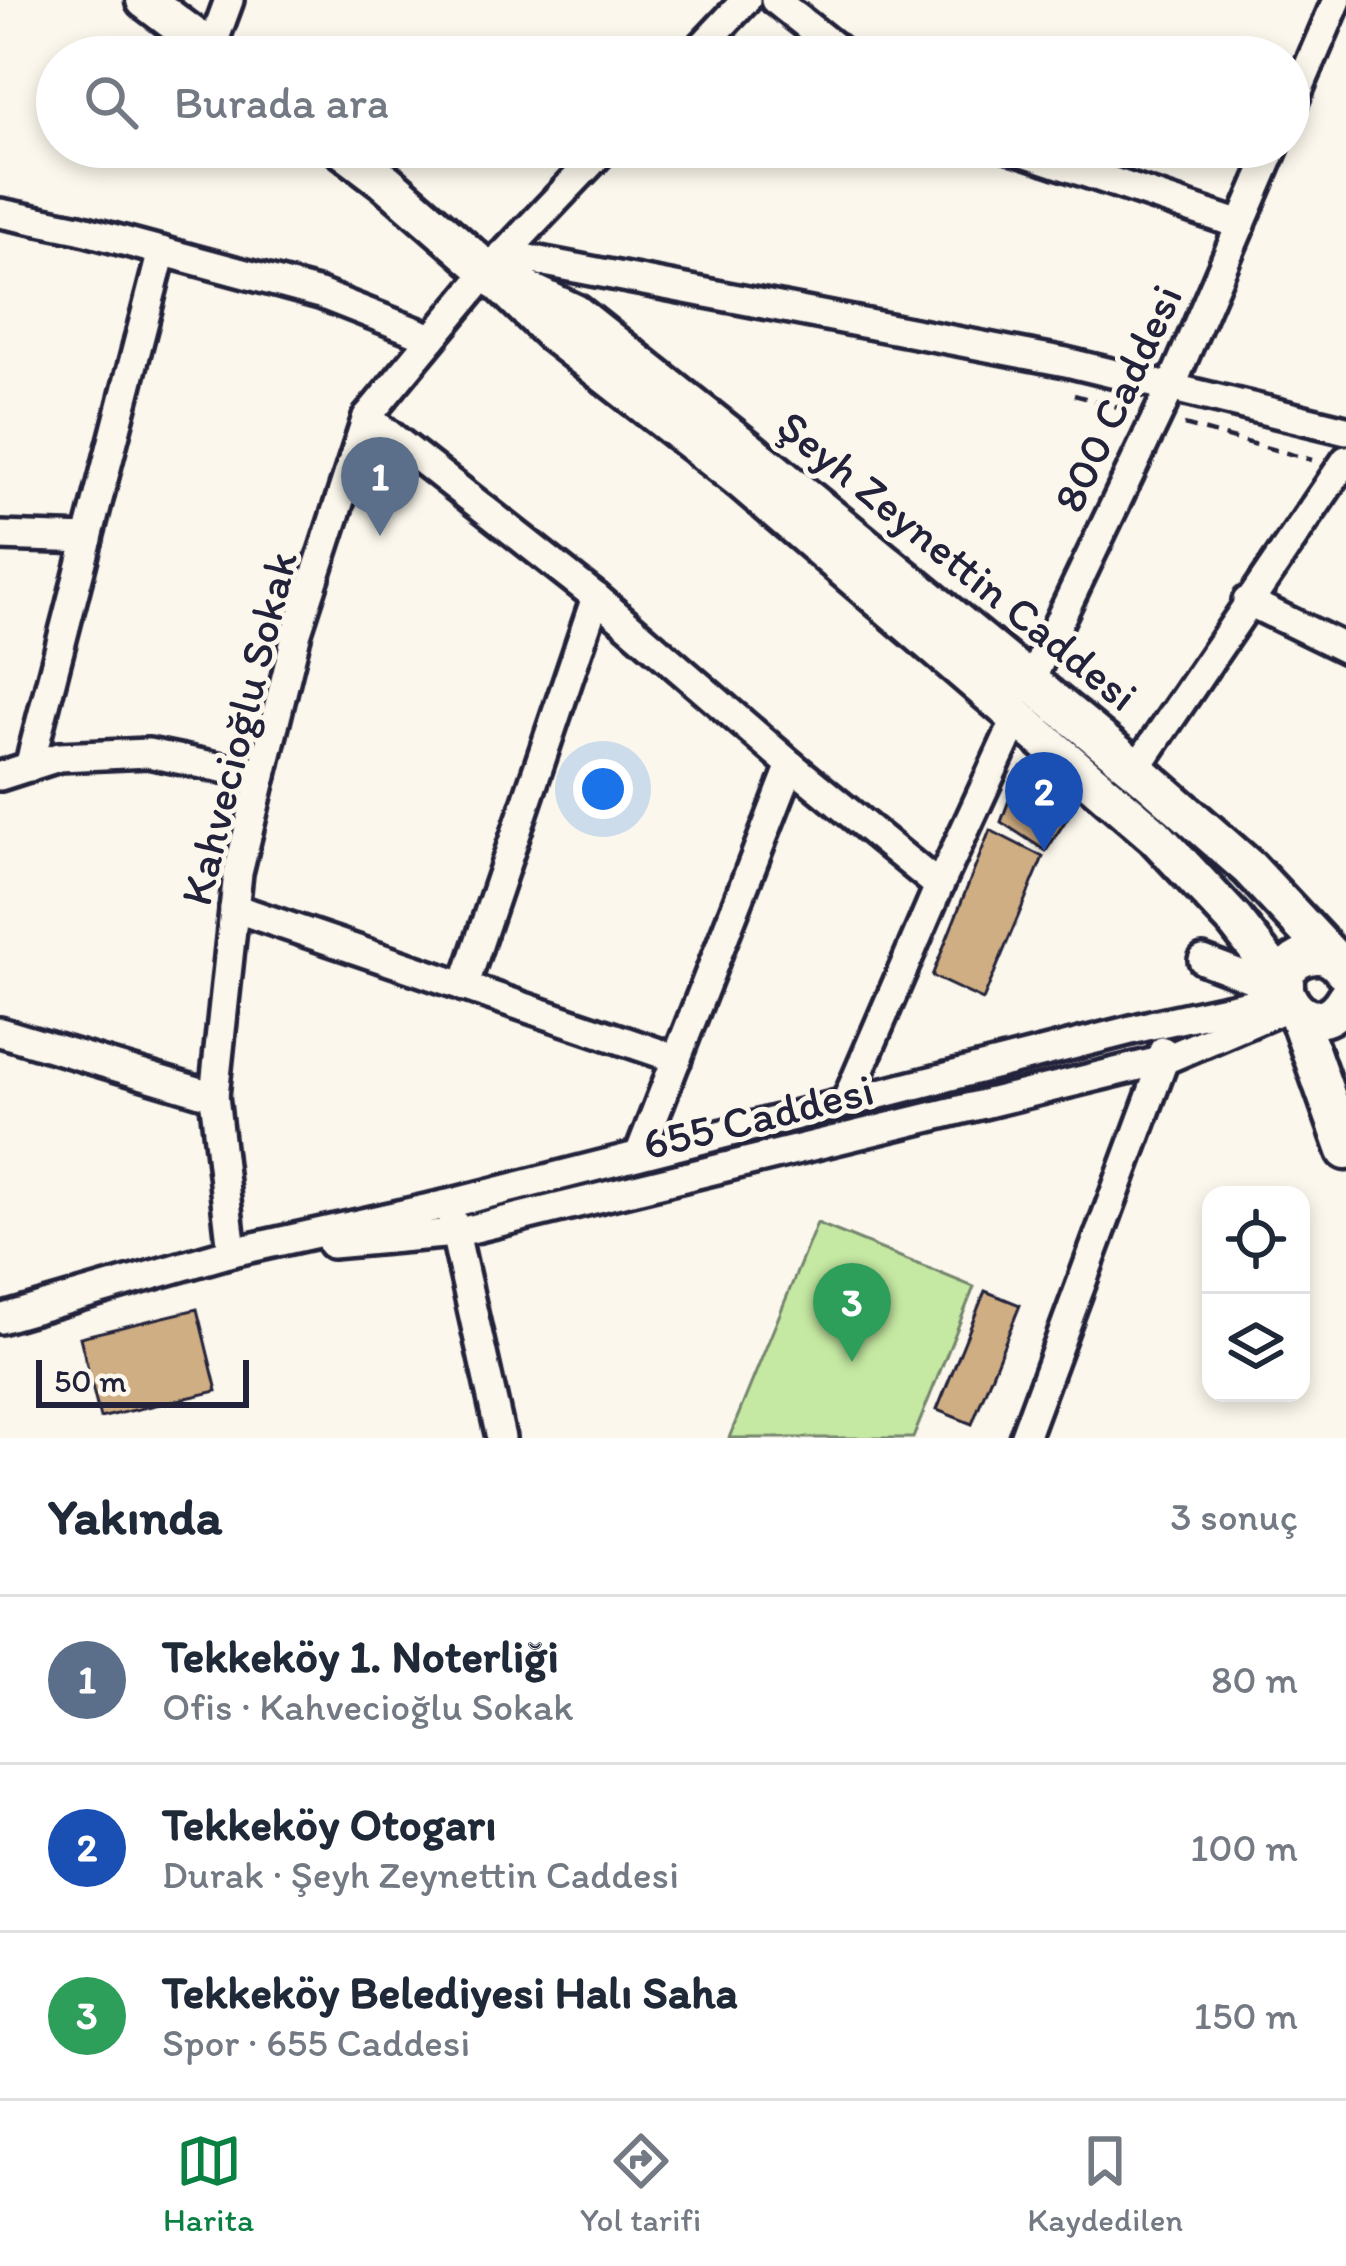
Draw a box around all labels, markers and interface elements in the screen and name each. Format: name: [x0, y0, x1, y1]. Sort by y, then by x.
search box: [36, 36, 1310, 168]
icon: search: [78, 69, 144, 135]
text: Burada ara: [174, 75, 389, 129]
street label: 800 Caddesi: [1041, 276, 1193, 520]
street label: Şeyh Zeynettin Caddesi: [767, 398, 1149, 722]
pin: 1: [341, 437, 419, 536]
street label: Kahvecioğlu Sokak: [168, 546, 308, 910]
pin: 2: [1005, 752, 1083, 851]
your location: [573, 759, 633, 819]
street label: 655 Caddesi: [637, 1061, 879, 1171]
map controls: [1202, 1186, 1310, 1402]
button: locate: [1202, 1186, 1310, 1294]
pin: 3: [813, 1263, 891, 1362]
button: layers: [1202, 1294, 1310, 1402]
scale bar: [36, 1354, 249, 1407]
text: 50 m: [54, 1361, 127, 1400]
text: Yakında: [48, 1486, 222, 1547]
text: 3 sonuç: [1170, 1493, 1298, 1540]
text: Tekkeköy 1. Noterliği: [162, 1629, 559, 1683]
text: 1: [78, 1656, 96, 1703]
text: 80 m: [1211, 1656, 1298, 1703]
text: Ofis · Kahvecioğlu Sokak: [162, 1683, 574, 1730]
text: Tekkeköy Otogarı: [162, 1797, 497, 1851]
text: 2: [77, 1824, 97, 1871]
text: 100 m: [1190, 1824, 1298, 1871]
text: Durak · Şeyh Zeynettin Caddesi: [162, 1851, 679, 1898]
text: Tekkeköy Belediyesi Halı Saha: [162, 1965, 738, 2019]
text: 3: [76, 1992, 98, 2039]
text: 150 m: [1194, 1992, 1298, 2039]
text: Spor · 655 Caddesi: [162, 2019, 470, 2066]
tab: Harita: [163, 2128, 254, 2239]
tab: Yol tarifi: [580, 2128, 701, 2239]
tab: Kaydedilen: [1027, 2128, 1183, 2239]

